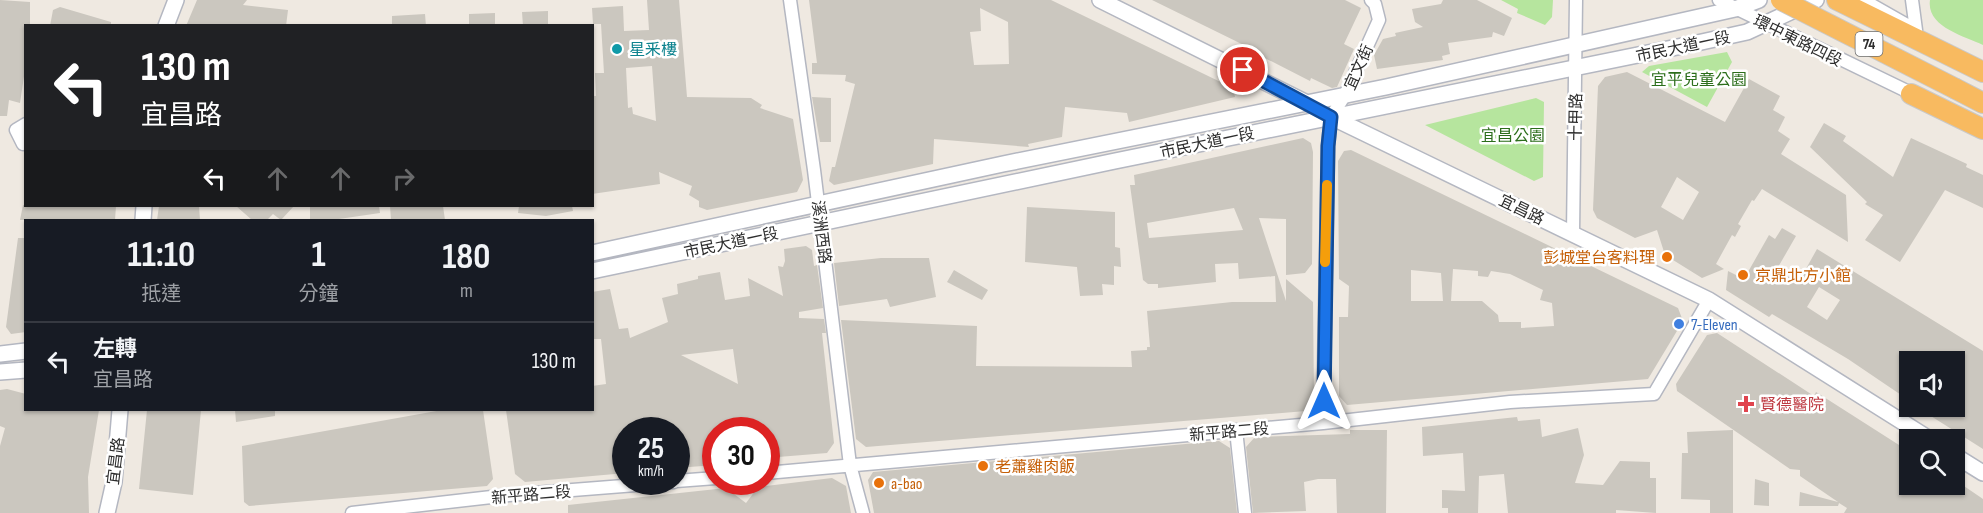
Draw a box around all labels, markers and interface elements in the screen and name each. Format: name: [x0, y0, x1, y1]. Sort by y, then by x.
street label: 環中東路四段: [1750, 12, 1845, 71]
street label: 市民大道一段: [1634, 28, 1732, 67]
road number: 74: [1856, 32, 1882, 56]
place label: 星釆樓: [629, 41, 677, 60]
text: 130 m: [141, 42, 231, 93]
marker: 星釆樓: [610, 42, 624, 56]
street label: 宜文街: [1341, 42, 1378, 93]
pin: [1217, 44, 1268, 95]
icon: left: [42, 48, 120, 126]
icon: arrive: [1226, 53, 1259, 86]
park label: 宜平兒童公園: [1651, 71, 1747, 90]
street label: 十甲路: [1567, 93, 1586, 141]
text: 宜昌路: [141, 100, 222, 132]
street label: 市民大道一段: [1158, 124, 1256, 163]
park label: 宜昌公園: [1481, 127, 1545, 146]
icon: left: [198, 162, 231, 195]
icon: ahead: [261, 162, 294, 195]
icon: ahead: [324, 162, 357, 195]
icon: right: [387, 162, 420, 195]
street label: 宜昌路: [1496, 191, 1547, 229]
street label: 溪洲西路: [807, 199, 834, 265]
street label: 市民大道一段: [682, 224, 780, 263]
text: 11:10: [128, 234, 195, 277]
text: 1: [312, 234, 326, 277]
text: 180: [442, 236, 490, 279]
place label: 彭城堂台客料理: [1543, 249, 1655, 268]
marker: 彭城堂台客料理: [1660, 250, 1674, 264]
place label: 京鼎北方小館: [1755, 267, 1851, 286]
marker: 京鼎北方小館: [1736, 268, 1750, 282]
text: m: [460, 279, 473, 303]
text: 抵達: [141, 282, 181, 306]
text: 分鐘: [299, 282, 339, 306]
place label: 7-Eleven: [1691, 316, 1738, 335]
marker: 7-Eleven: [1672, 317, 1686, 331]
text: 左轉: [93, 336, 137, 363]
icon: left: [42, 345, 75, 378]
text: 130 m: [532, 348, 576, 375]
map controls: [1899, 351, 1965, 495]
button: sound: [1899, 351, 1965, 417]
text: 宜昌路: [93, 368, 153, 392]
position arrow: [1292, 369, 1356, 433]
marker: 賢德醫院: [1737, 395, 1755, 413]
place label: 賢德醫院: [1760, 396, 1824, 415]
speed limit sign: 30: [702, 417, 780, 495]
street label: 新平路二段: [1188, 420, 1270, 445]
button: search: [1899, 429, 1965, 495]
text: 25: [638, 431, 664, 467]
street label: 宜昌路: [104, 436, 129, 486]
place label: 老蕭雞肉飯: [995, 457, 1075, 477]
marker: 老蕭雞肉飯: [976, 459, 990, 473]
text: km/h: [638, 462, 664, 481]
place label: a-bao: [891, 475, 922, 494]
marker: a-bao: [872, 476, 886, 490]
street label: 新平路二段: [490, 483, 572, 508]

